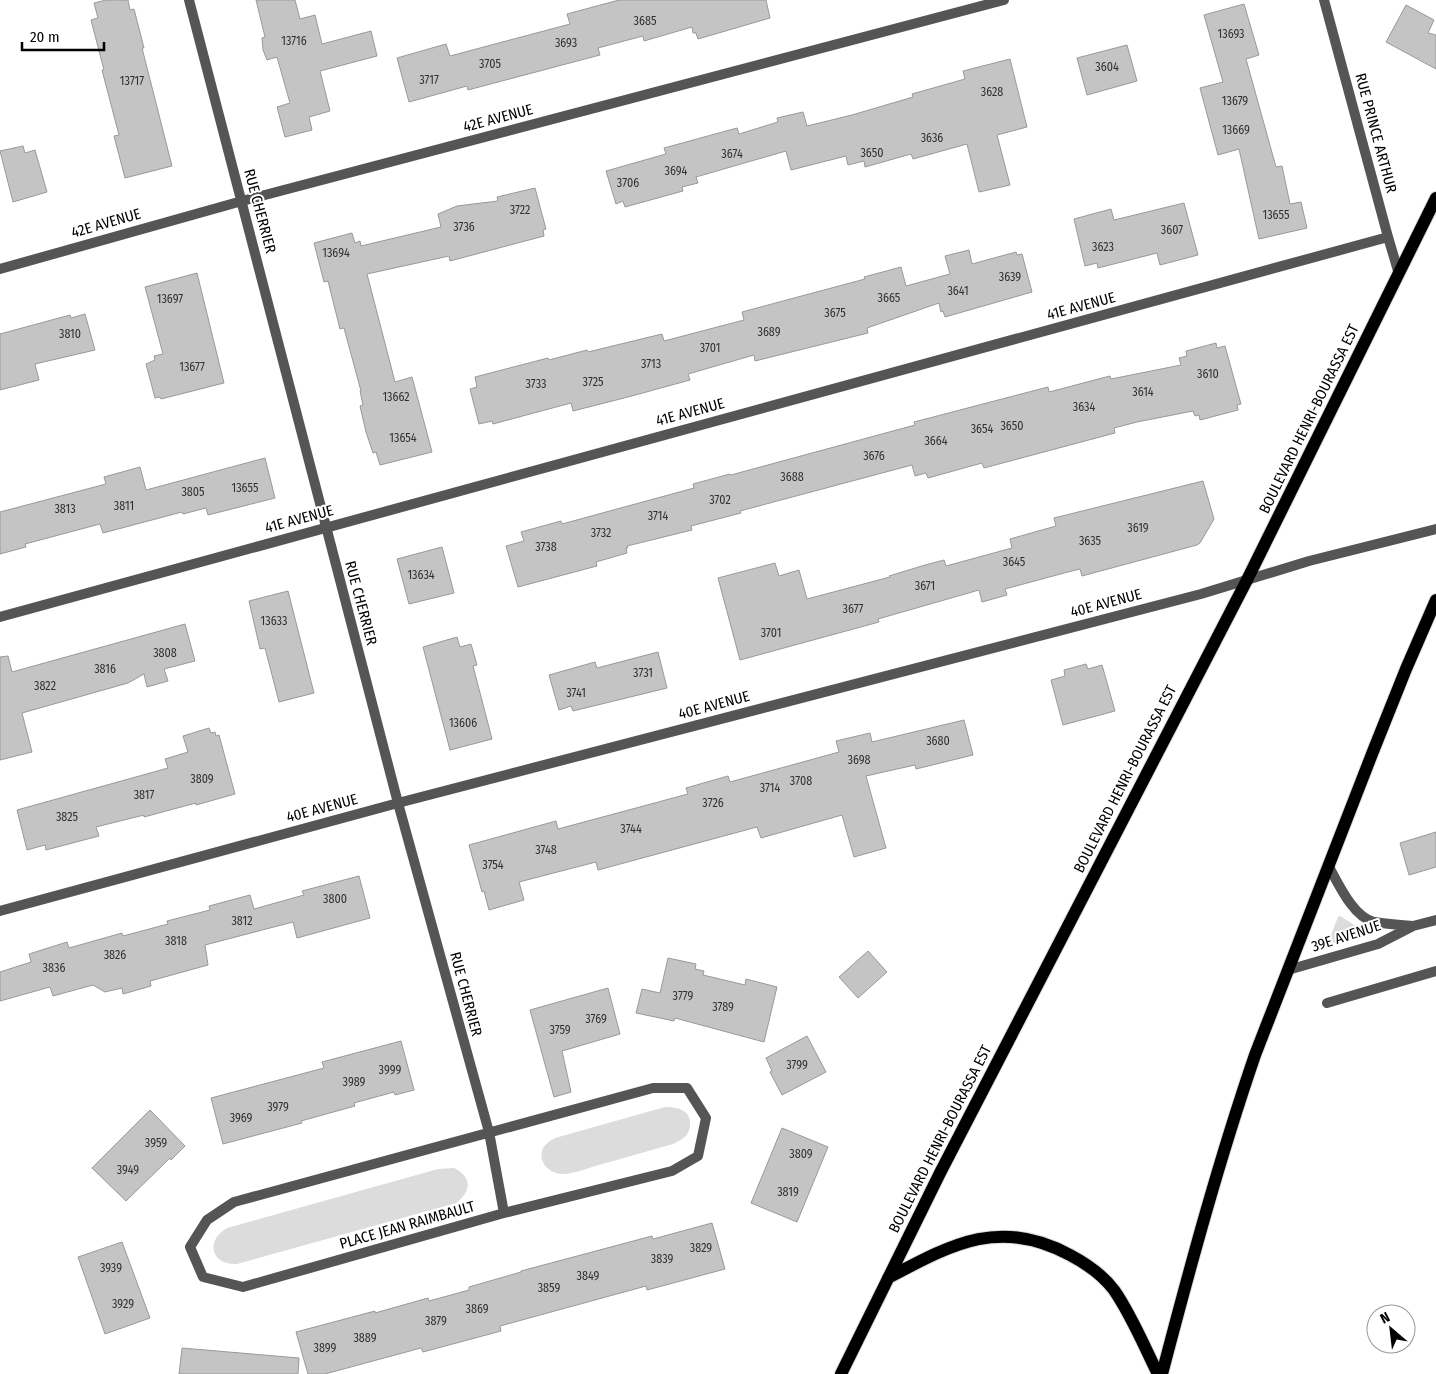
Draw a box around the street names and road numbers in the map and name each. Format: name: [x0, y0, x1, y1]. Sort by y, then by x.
street label: RUE PRINCE ARTHUR: [1351, 71, 1401, 195]
street label: 42E AVENUE: [461, 100, 535, 136]
street label: RUE CHERRIER: [240, 167, 280, 255]
street label: 42E AVENUE: [69, 204, 143, 242]
street label: 41E AVENUE: [1045, 288, 1117, 324]
street label: BOULEVARD HENRI-BOURASSA EST: [1255, 321, 1363, 517]
street label: 41E AVENUE: [654, 394, 726, 430]
street label: 41E AVENUE: [263, 501, 335, 537]
street label: RUE CHERRIER: [341, 559, 381, 647]
street label: 40E AVENUE: [1068, 585, 1144, 621]
street label: BOULEVARD HENRI-BOURASSA EST: [1070, 682, 1180, 876]
street label: 40E AVENUE: [676, 687, 752, 723]
street label: 40E AVENUE: [284, 790, 360, 826]
street label: 39E AVENUE: [1309, 916, 1383, 956]
street label: RUE CHERRIER: [446, 950, 486, 1038]
street label: BOULEVARD HENRI-BOURASSA EST: [885, 1042, 995, 1236]
street label: PLACE JEAN RAIMBAULT: [337, 1197, 477, 1253]

